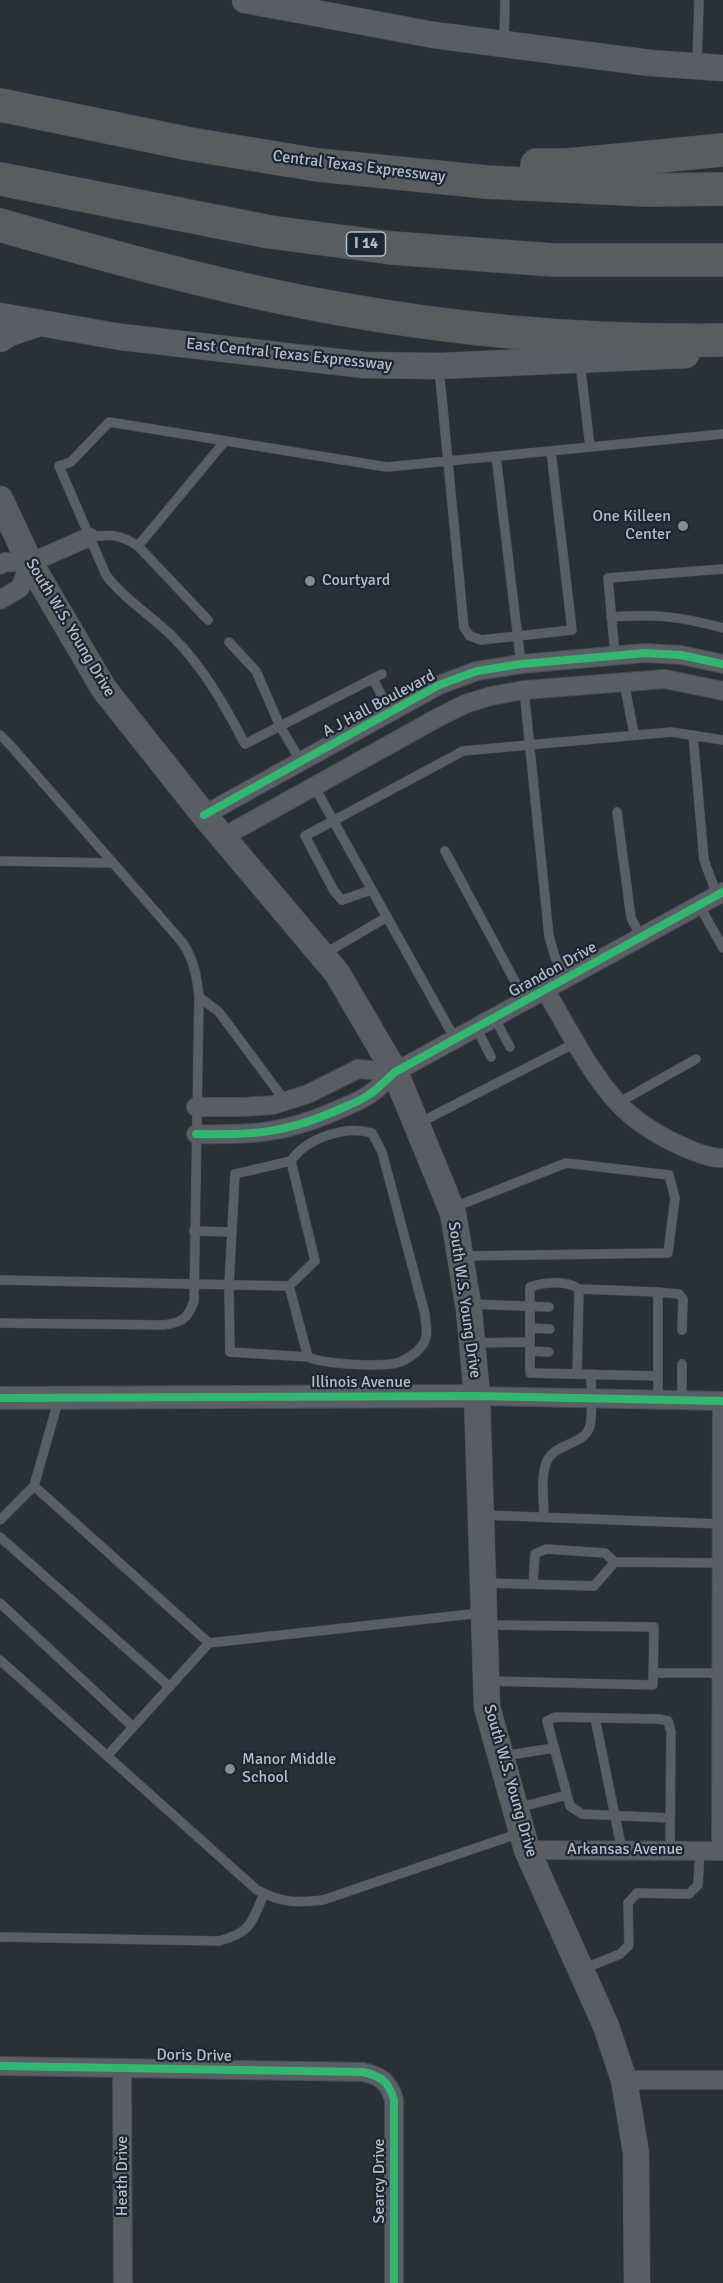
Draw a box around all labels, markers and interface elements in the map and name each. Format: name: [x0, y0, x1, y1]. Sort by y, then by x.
street label: Central Texas Expressway: [272, 147, 446, 187]
road number: I 14: [346, 232, 386, 256]
street label: East Central Texas Expressway: [185, 335, 393, 375]
place label: One Killeen Center: [593, 507, 671, 545]
marker: One Killeen Center: [676, 519, 690, 533]
street label: South W.S. Young Drive: [21, 555, 119, 701]
place label: Courtyard: [322, 571, 390, 591]
marker: Courtyard: [303, 574, 317, 588]
street label: A J Hall Boulevard: [320, 666, 438, 742]
street label: Grandon Drive: [506, 938, 600, 1002]
street label: South W.S. Young Drive: [444, 1220, 484, 1380]
street label: Illinois Avenue: [311, 1373, 411, 1393]
street label: South W.S. Young Drive: [479, 1702, 541, 1860]
place label: Manor Middle School: [242, 1750, 336, 1788]
marker: Manor Middle School: [223, 1762, 237, 1776]
street label: Arkansas Avenue: [567, 1840, 683, 1860]
street label: Doris Drive: [156, 2046, 232, 2066]
street label: Heath Drive: [113, 2136, 133, 2216]
street label: Searcy Drive: [370, 2139, 390, 2223]

